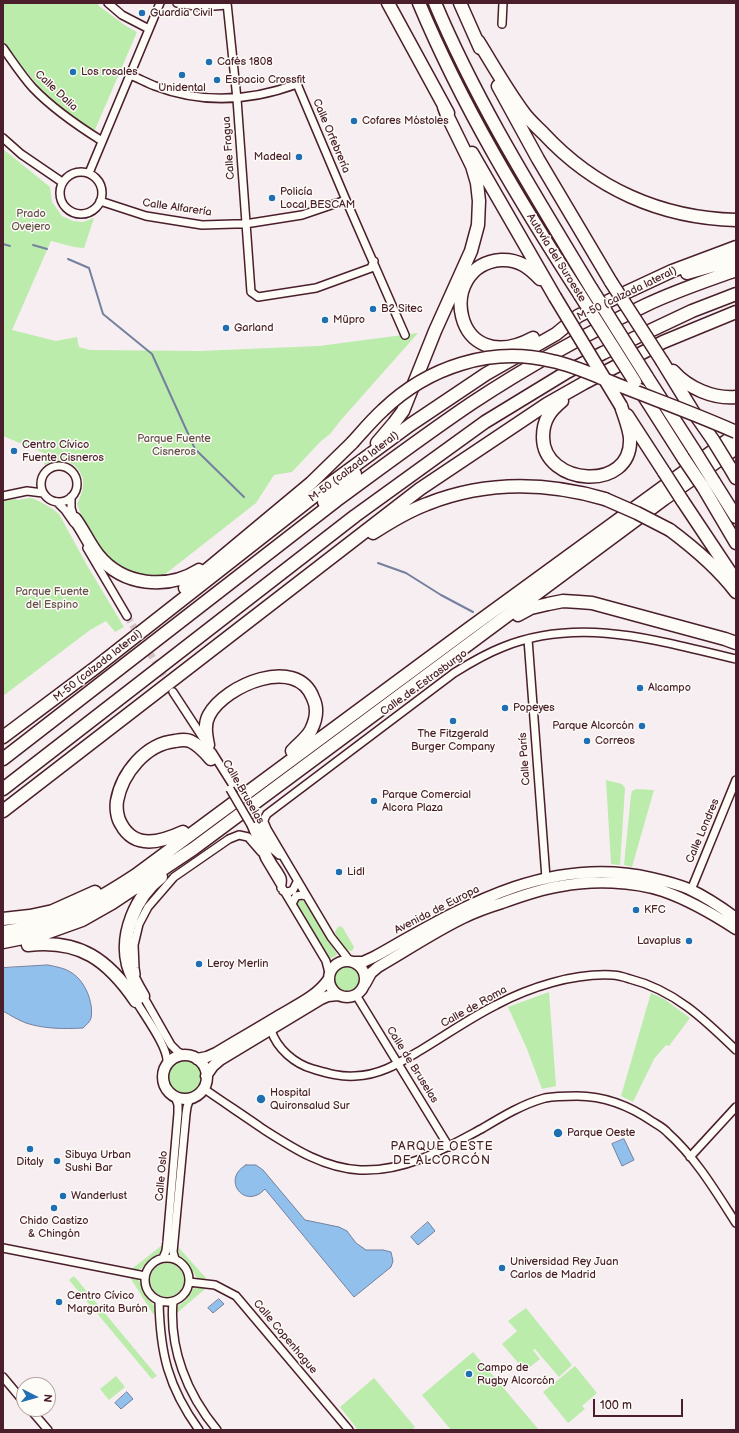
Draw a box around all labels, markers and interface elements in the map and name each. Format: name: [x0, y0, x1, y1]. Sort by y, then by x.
place label: Guardia Civil: [150, 6, 213, 20]
marker: Guardia Civil: [137, 8, 147, 18]
place label: Cafés 1808: [217, 55, 273, 69]
marker: Cafés 1808: [204, 57, 214, 67]
place label: Los rosales: [81, 65, 138, 79]
marker: Los rosales: [68, 67, 78, 77]
street label: Calle Dalia: [32, 68, 80, 114]
marker: Unidental: [177, 70, 187, 80]
place label: Espacio Crossfit: [225, 73, 305, 87]
marker: Espacio Crossfit: [212, 75, 222, 85]
place label: Unidental: [158, 81, 206, 95]
street label: Calle Orfebrería: [309, 97, 353, 175]
place label: Cofares Móstoles: [362, 114, 449, 128]
street label: Calle Fragua: [220, 116, 238, 180]
marker: Cofares Móstoles: [349, 116, 359, 126]
place label: Madeal: [254, 150, 291, 164]
marker: Madeal: [294, 152, 304, 162]
place label: Policía Local BESCAM: [280, 185, 355, 211]
marker: Policía Local BESCAM: [267, 193, 277, 203]
street label: Calle Alfarería: [142, 197, 212, 219]
park label: Prado Ovejero: [11, 207, 51, 233]
street label: Autovía del Suroeste: [523, 211, 589, 305]
street label: M-50 (calzada lateral): [575, 264, 679, 324]
place label: B2 Sitec: [381, 302, 423, 316]
marker: B2 Sitec: [368, 304, 378, 314]
place label: Müpro: [333, 313, 365, 327]
marker: Müpro: [320, 315, 330, 325]
place label: Garland: [234, 321, 274, 335]
marker: Garland: [221, 323, 231, 333]
street label: M-50 (calzada lateral): [306, 429, 402, 505]
park label: Parque Fuente Cisneros: [137, 432, 211, 458]
place label: Centro Cívico Fuente Cisneros: [22, 438, 104, 464]
marker: Centro Cívico Fuente Cisneros: [9, 446, 19, 456]
park label: Parque Fuente del Espino: [15, 585, 89, 611]
street label: M-50 (calzada lateral): [51, 627, 145, 705]
street label: Calle de Estrasburgo: [378, 647, 470, 719]
place label: Alcampo: [648, 681, 691, 695]
marker: Alcampo: [635, 683, 645, 693]
place label: Popeyes: [513, 701, 555, 715]
marker: Popeyes: [500, 703, 510, 713]
marker: The Fitzgerald Burger Company: [448, 716, 458, 726]
place label: Parque Alcorcón: [552, 719, 634, 733]
marker: Parque Alcorcón: [637, 721, 647, 731]
place label: The Fitzgerald Burger Company: [411, 727, 495, 753]
street label: Calle París: [517, 732, 533, 786]
place label: Correos: [595, 734, 635, 748]
marker: Correos: [582, 736, 592, 746]
street label: Calle Bruselas: [219, 758, 267, 826]
place label: Parque Comercial Alcora Plaza: [382, 788, 471, 814]
marker: Parque Comercial Alcora Plaza: [369, 796, 379, 806]
street label: Calle Londres: [683, 797, 723, 865]
place label: Lidl: [347, 865, 365, 879]
marker: Lidl: [334, 867, 344, 877]
street label: Avenida de Europa: [392, 883, 482, 937]
place label: KFC: [644, 903, 665, 917]
marker: KFC: [631, 905, 641, 915]
place label: Lavaplus: [637, 934, 681, 948]
marker: Lavaplus: [684, 936, 694, 946]
place label: Leroy Merlin: [207, 957, 269, 971]
marker: Leroy Merlin: [194, 959, 204, 969]
street label: Calle de Roma: [439, 983, 509, 1031]
street label: Calle de Bruselas: [383, 1024, 441, 1106]
place label: Hospital Quironsalud Sur: [270, 1086, 350, 1112]
marker: Hospital Quironsalud Sur: [255, 1093, 267, 1105]
place label: Parque Oeste: [567, 1126, 635, 1140]
marker: Parque Oeste: [552, 1127, 564, 1139]
district label: PARQUE OESTE DE ALCORCÓN: [390, 1140, 494, 1168]
marker: Ditaly: [25, 1144, 35, 1154]
place label: Sibuya Urban Sushi Bar: [65, 1148, 131, 1174]
street label: Calle Oslo: [153, 1150, 171, 1202]
place label: Ditaly: [16, 1155, 44, 1169]
marker: Sibuya Urban Sushi Bar: [52, 1156, 62, 1166]
place label: Wanderlust: [71, 1189, 127, 1203]
marker: Wanderlust: [58, 1191, 68, 1201]
marker: Chido Castizo & Chingón: [49, 1203, 59, 1213]
place label: Chido Castizo & Chingón: [20, 1214, 88, 1240]
place label: Universidad Rey Juan Carlos de Madrid: [510, 1255, 618, 1281]
marker: Universidad Rey Juan Carlos de Madrid: [497, 1263, 507, 1273]
place label: Centro Cívico Margarita Burón: [67, 1289, 148, 1315]
marker: Centro Cívico Margarita Burón: [54, 1297, 64, 1307]
street label: Calle Copenhague: [250, 1297, 320, 1377]
place label: Campo de Rugby Alcorcón: [477, 1361, 555, 1387]
marker: Campo de Rugby Alcorcón: [464, 1369, 474, 1379]
north arrow: [16, 1377, 56, 1417]
scale bar: [595, 1391, 685, 1417]
text: N: [41, 1393, 54, 1403]
text: 100 m: [600, 1398, 632, 1413]

